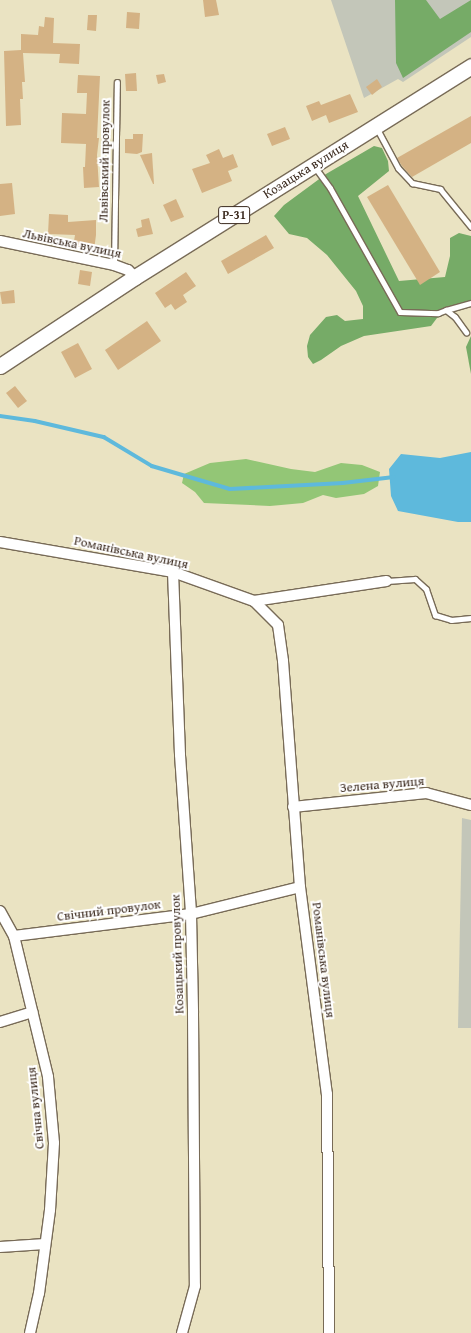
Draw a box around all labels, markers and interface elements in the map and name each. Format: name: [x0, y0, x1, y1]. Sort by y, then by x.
street label: Львівський провулок: [96, 100, 114, 222]
street label: Козацька вулиця: [260, 138, 352, 202]
road number: Р-31: [218, 205, 250, 225]
street label: Львівська вулиця: [21, 226, 123, 262]
street label: Романівська вулиця: [73, 533, 189, 573]
street label: Зелена вулиця: [339, 774, 425, 796]
street label: Козацький провулок: [168, 894, 188, 1014]
street label: Свічний провулок: [56, 897, 162, 925]
street label: Романівська вулиця: [308, 901, 338, 1019]
street label: Свічна вулиця: [24, 1066, 48, 1150]

